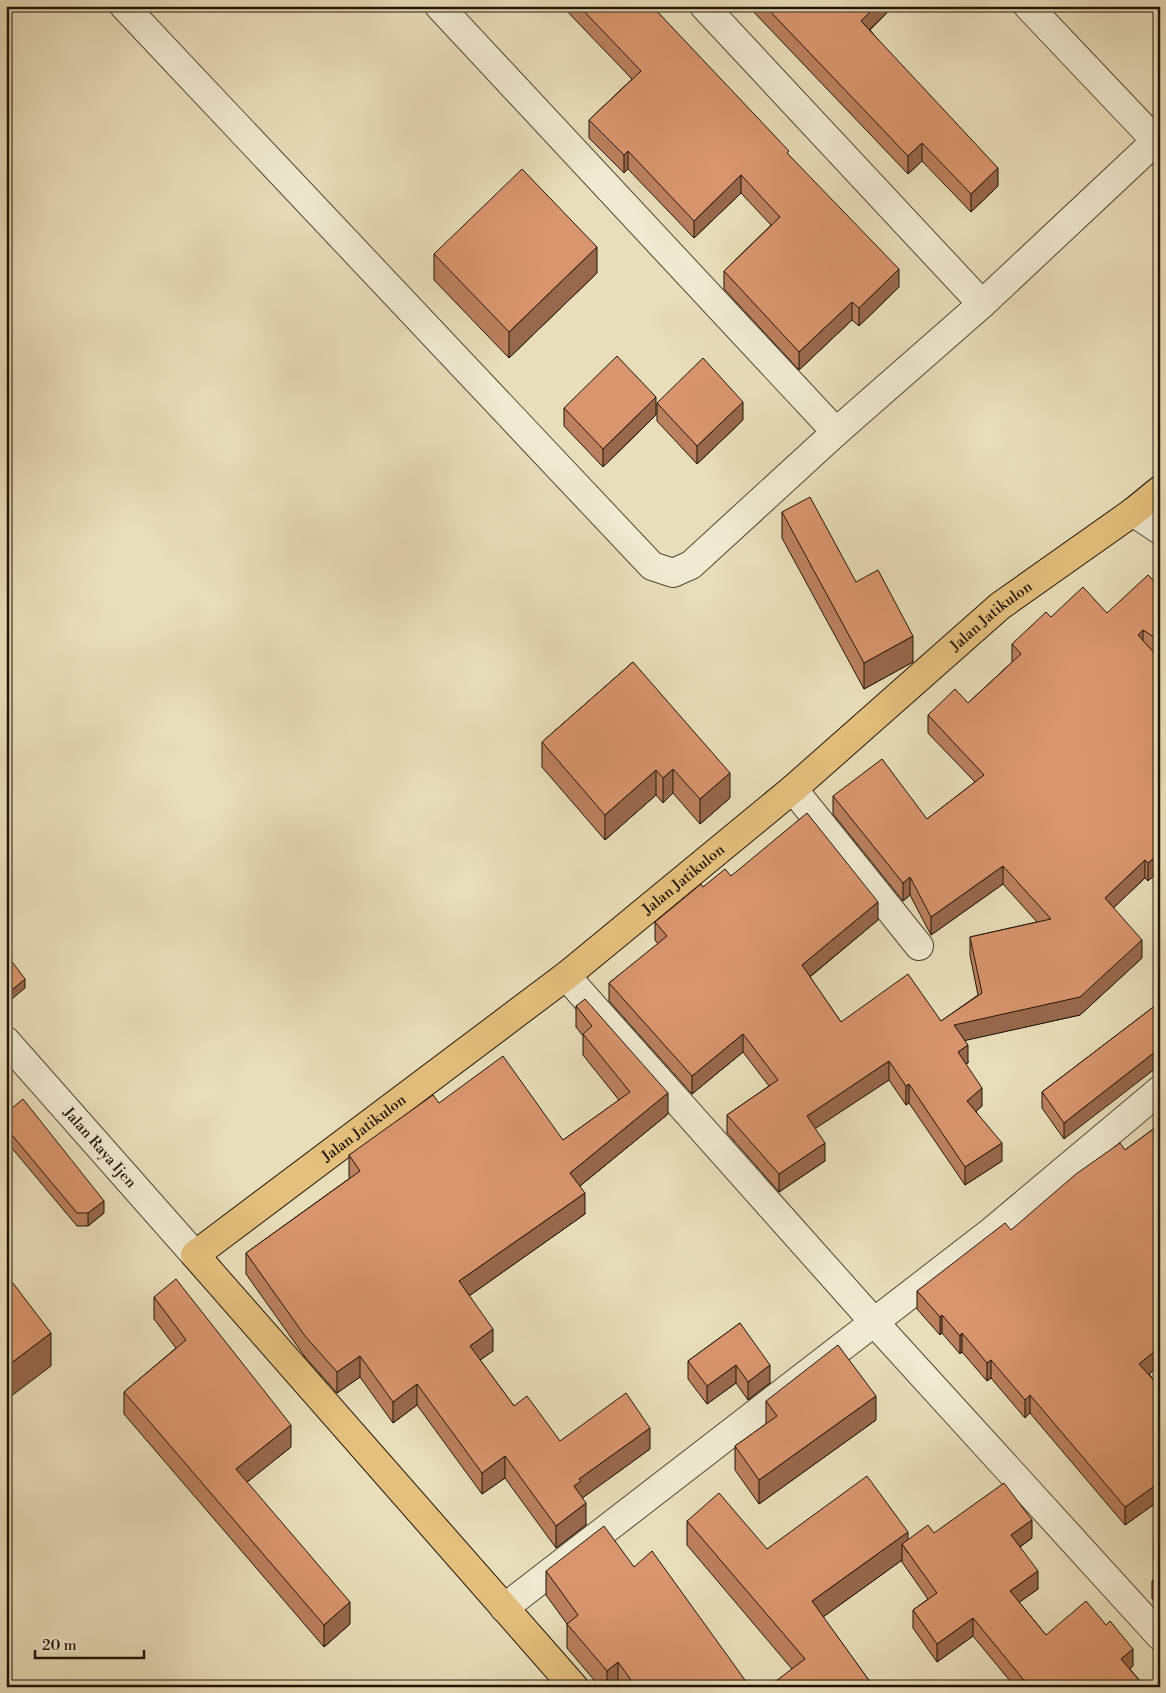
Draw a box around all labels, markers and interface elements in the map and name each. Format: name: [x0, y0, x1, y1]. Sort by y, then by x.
street label: Jalan Jatikulon: [945, 577, 1036, 656]
street label: Jalan Jatikulon: [638, 840, 728, 919]
street label: Jalan Jatikulon: [317, 1090, 410, 1167]
street label: Jalan Raya Ijen: [59, 1102, 141, 1192]
scale bar: [35, 1628, 144, 1660]
text: 20 m: [42, 1636, 77, 1655]

